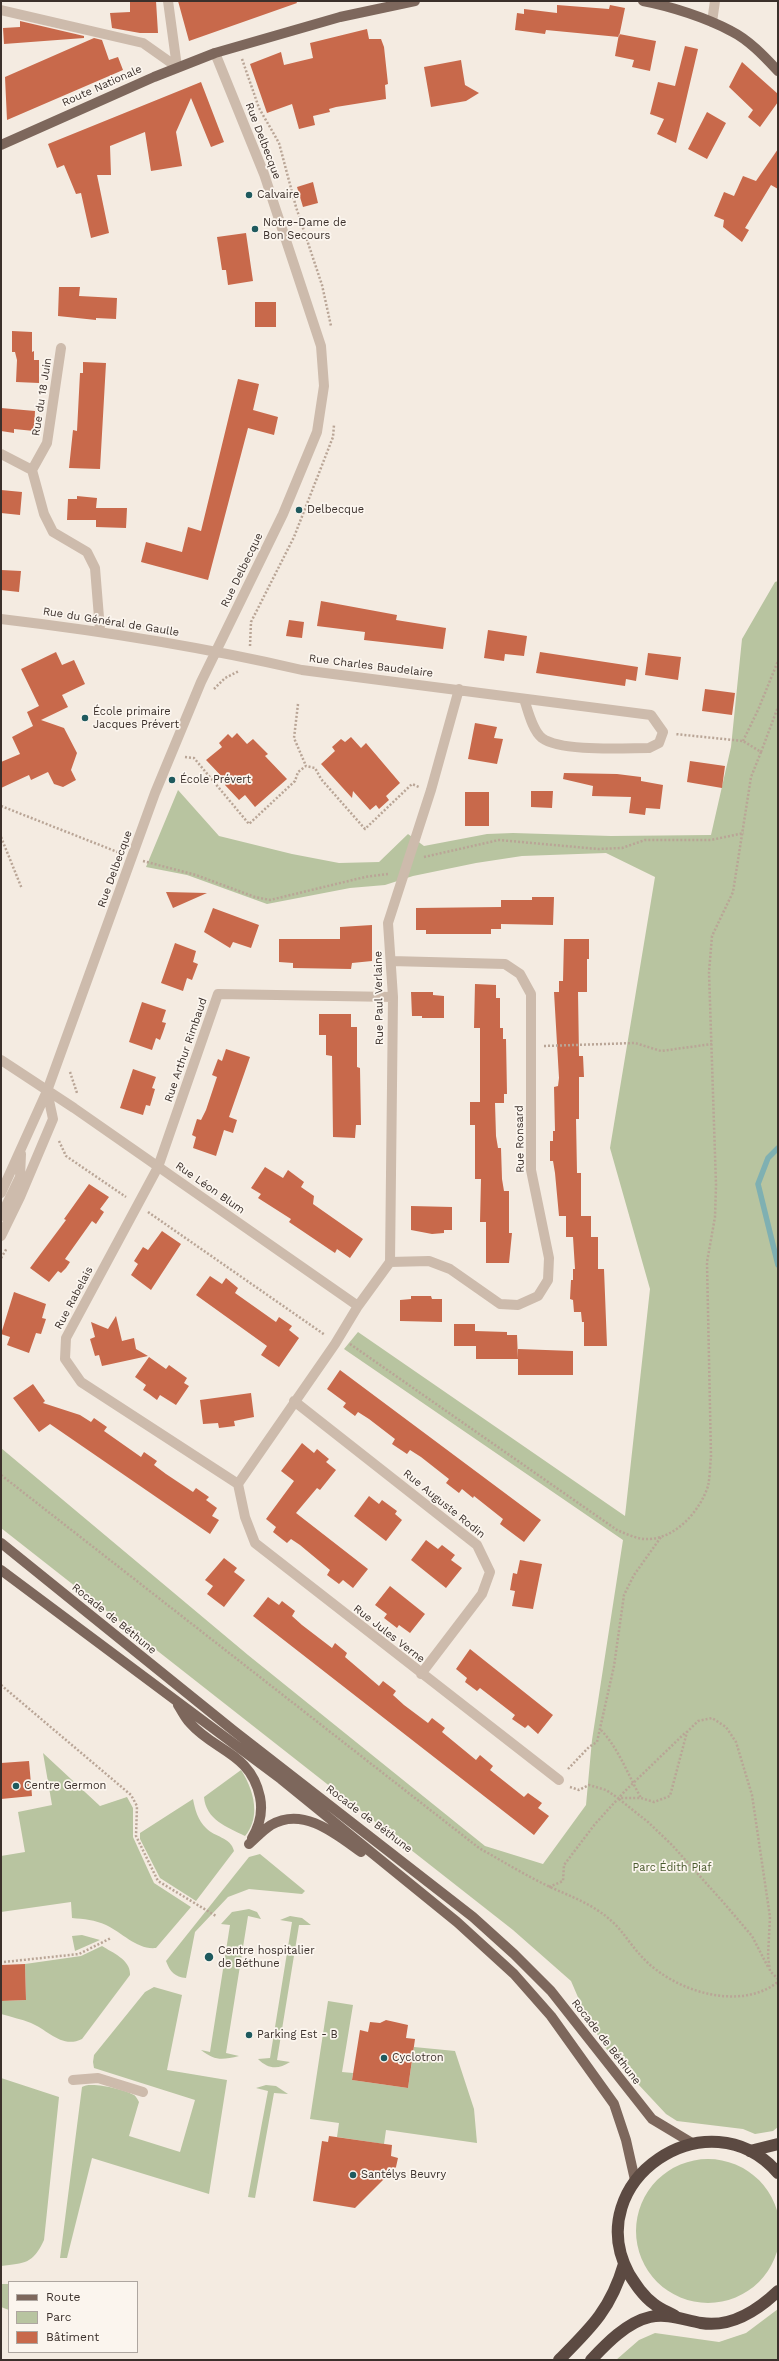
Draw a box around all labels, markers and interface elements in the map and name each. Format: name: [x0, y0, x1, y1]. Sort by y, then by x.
street label: Route Nationale: [60, 62, 144, 110]
street label: Rue Delbecque: [242, 101, 284, 181]
place label: Calvaire: [257, 188, 299, 202]
marker: Calvaire: [244, 190, 254, 200]
place label: Notre-Dame de Bon Secours: [263, 216, 346, 242]
marker: Notre-Dame de Bon Secours: [250, 224, 260, 234]
street label: Rue du 18 Juin: [29, 357, 55, 437]
place label: Delbecque: [307, 503, 364, 517]
marker: Delbecque: [294, 505, 304, 515]
street label: Rue Delbecque: [218, 531, 266, 609]
street label: Rue du Général de Gaulle: [42, 605, 180, 639]
street label: Rue Charles Baudelaire: [308, 652, 434, 680]
place label: École primaire Jacques Prévert: [93, 705, 179, 731]
marker: École primaire Jacques Prévert: [80, 713, 90, 723]
place label: École Prévert: [180, 773, 251, 787]
marker: École Prévert: [167, 775, 177, 785]
street label: Rue Delbecque: [95, 829, 135, 909]
street label: Rue Paul Verlaine: [372, 951, 386, 1045]
street label: Rue Arthur Rimbaud: [162, 996, 210, 1104]
street label: Rue Ronsard: [513, 1105, 527, 1173]
street label: Rue Léon Blum: [173, 1159, 247, 1217]
street label: Rue Rabelais: [52, 1264, 96, 1332]
street label: Rue Auguste Rodin: [400, 1467, 488, 1541]
street label: Rocade de Béthune: [69, 1581, 159, 1657]
street label: Rue Jules Verne: [351, 1602, 427, 1666]
place label: Centre Germon: [24, 1779, 106, 1793]
marker: Centre Germon: [11, 1781, 21, 1791]
street label: Rocade de Béthune: [323, 1782, 415, 1856]
park label: Parc Édith Piaf: [632, 1861, 712, 1875]
place label: Centre hospitalier de Béthune: [218, 1944, 315, 1970]
marker: Centre hospitalier de Béthune: [203, 1951, 215, 1963]
street label: Rocade de Béthune: [569, 1997, 643, 2087]
place label: Parking Est - B: [257, 2028, 338, 2042]
marker: Parking Est - B: [244, 2030, 254, 2040]
place label: Cyclotron: [392, 2051, 444, 2065]
marker: Cyclotron: [379, 2053, 389, 2063]
place label: Santélys Beuvry: [361, 2168, 446, 2182]
marker: Santélys Beuvry: [348, 2170, 358, 2180]
legend: [8, 2281, 138, 2353]
text: Route: [46, 2290, 80, 2304]
text: Parc: [46, 2310, 72, 2324]
text: Bâtiment: [46, 2330, 99, 2344]

